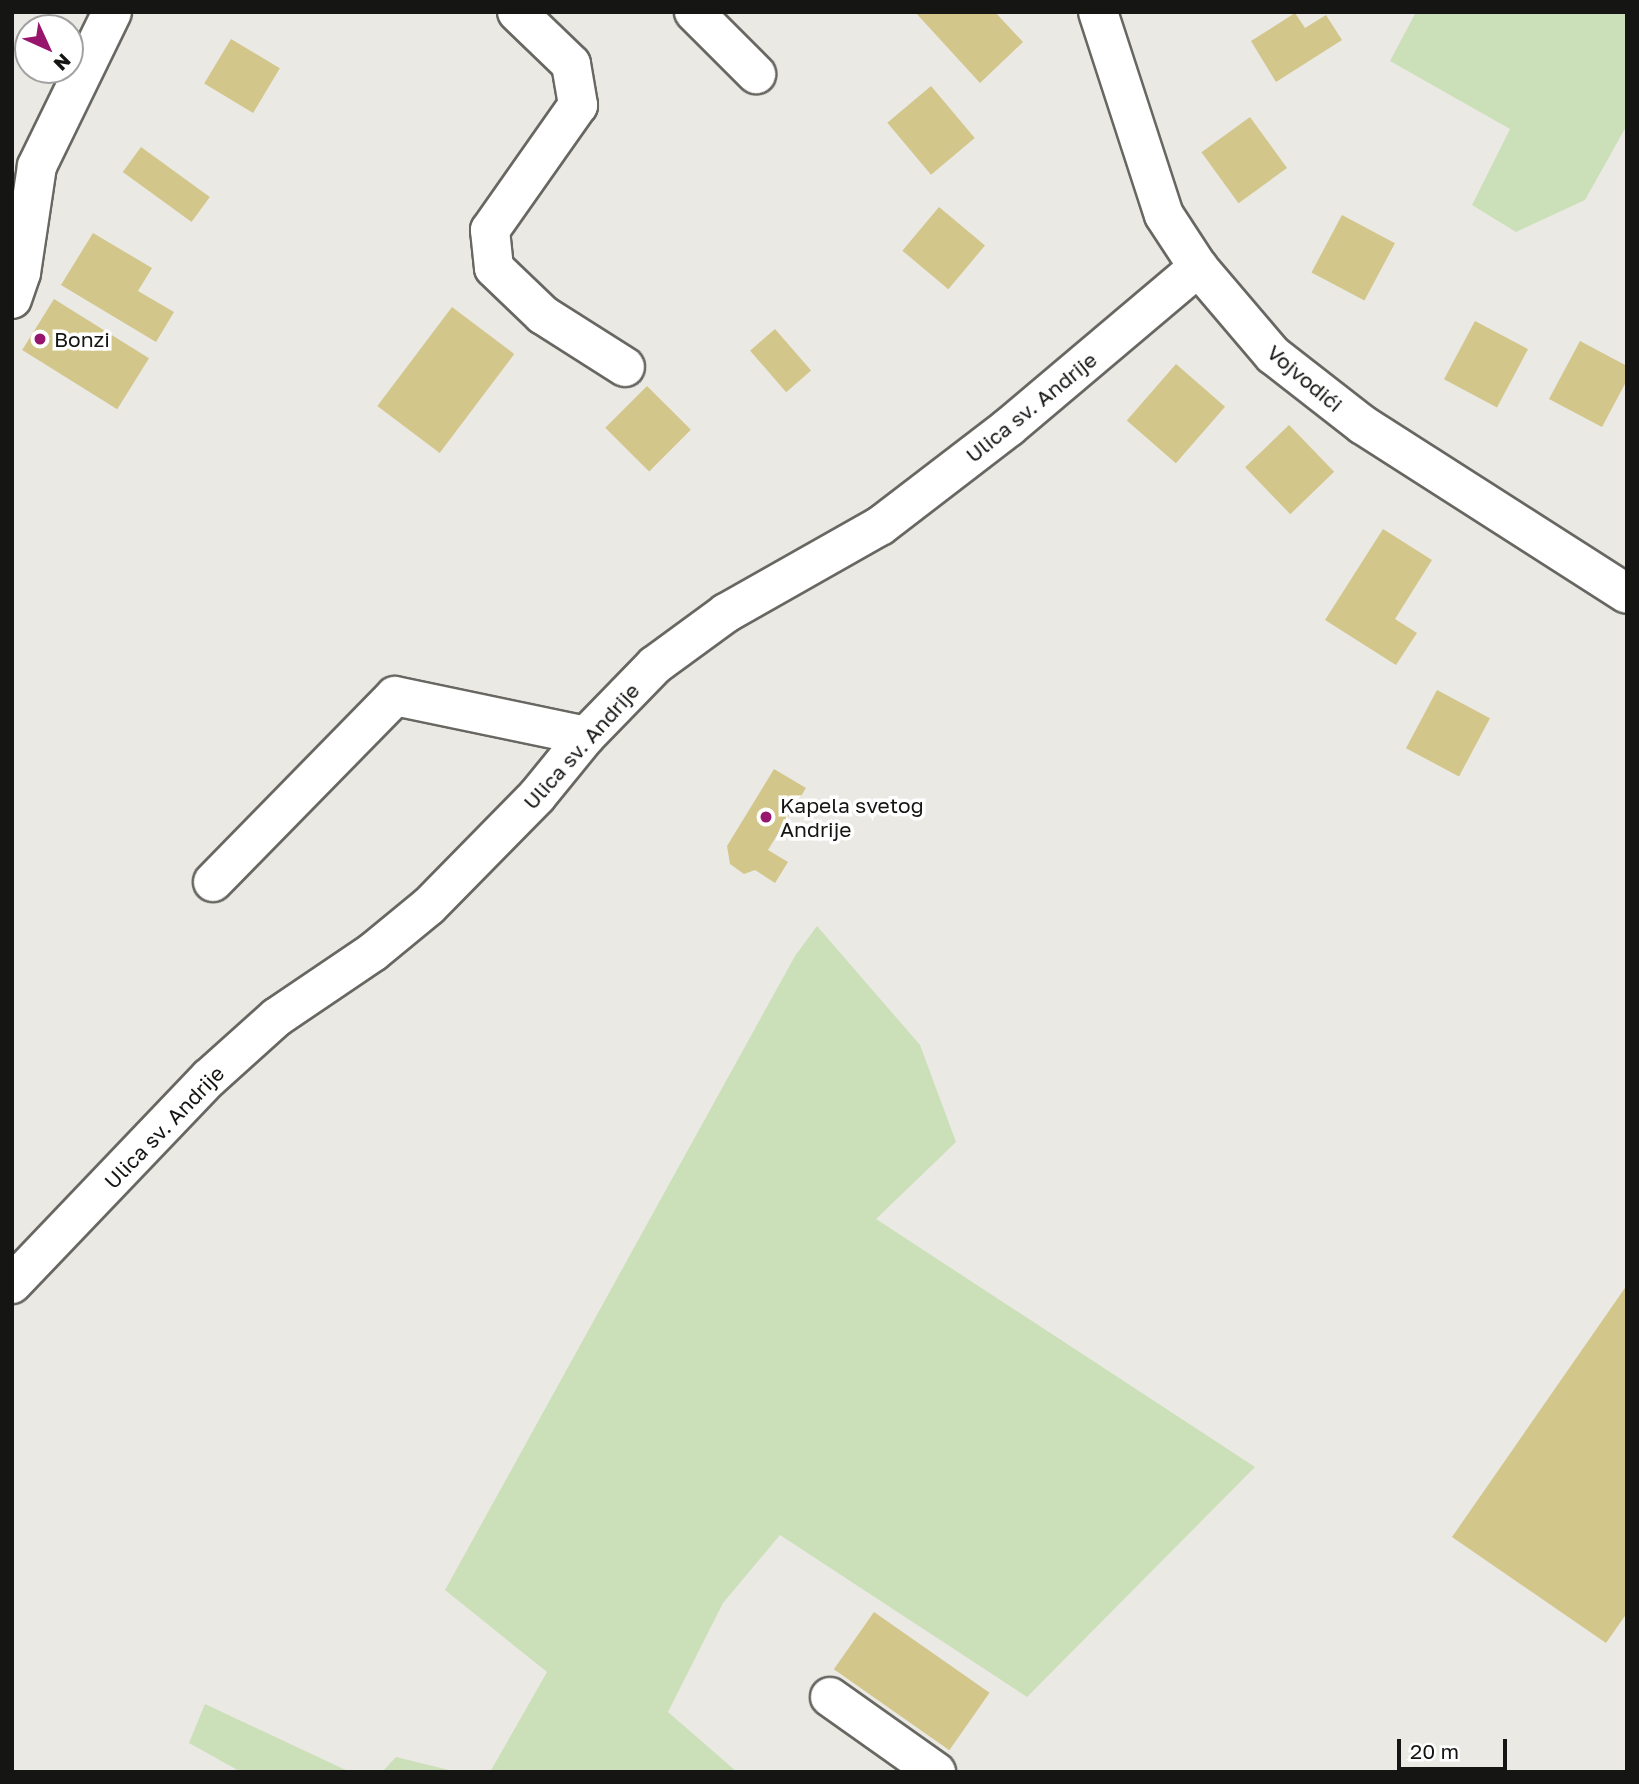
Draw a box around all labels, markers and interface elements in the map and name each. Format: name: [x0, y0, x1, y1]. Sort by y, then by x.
north arrow: [14, 14, 84, 84]
text: N: [50, 50, 76, 76]
place label: Bonzi: [54, 326, 110, 352]
marker: Bonzi: [32, 331, 48, 347]
street label: Vojvodići: [1262, 339, 1348, 417]
street label: Ulica sv. Andrije: [961, 347, 1101, 467]
street label: Ulica sv. Andrije: [518, 678, 644, 814]
place label: Kapela svetog Andrije: [780, 792, 924, 842]
marker: Kapela svetog Andrije: [758, 809, 774, 825]
street label: Ulica sv. Andrije: [99, 1060, 229, 1194]
scale bar: [1401, 1724, 1511, 1768]
text: 20 m: [1410, 1738, 1459, 1764]

